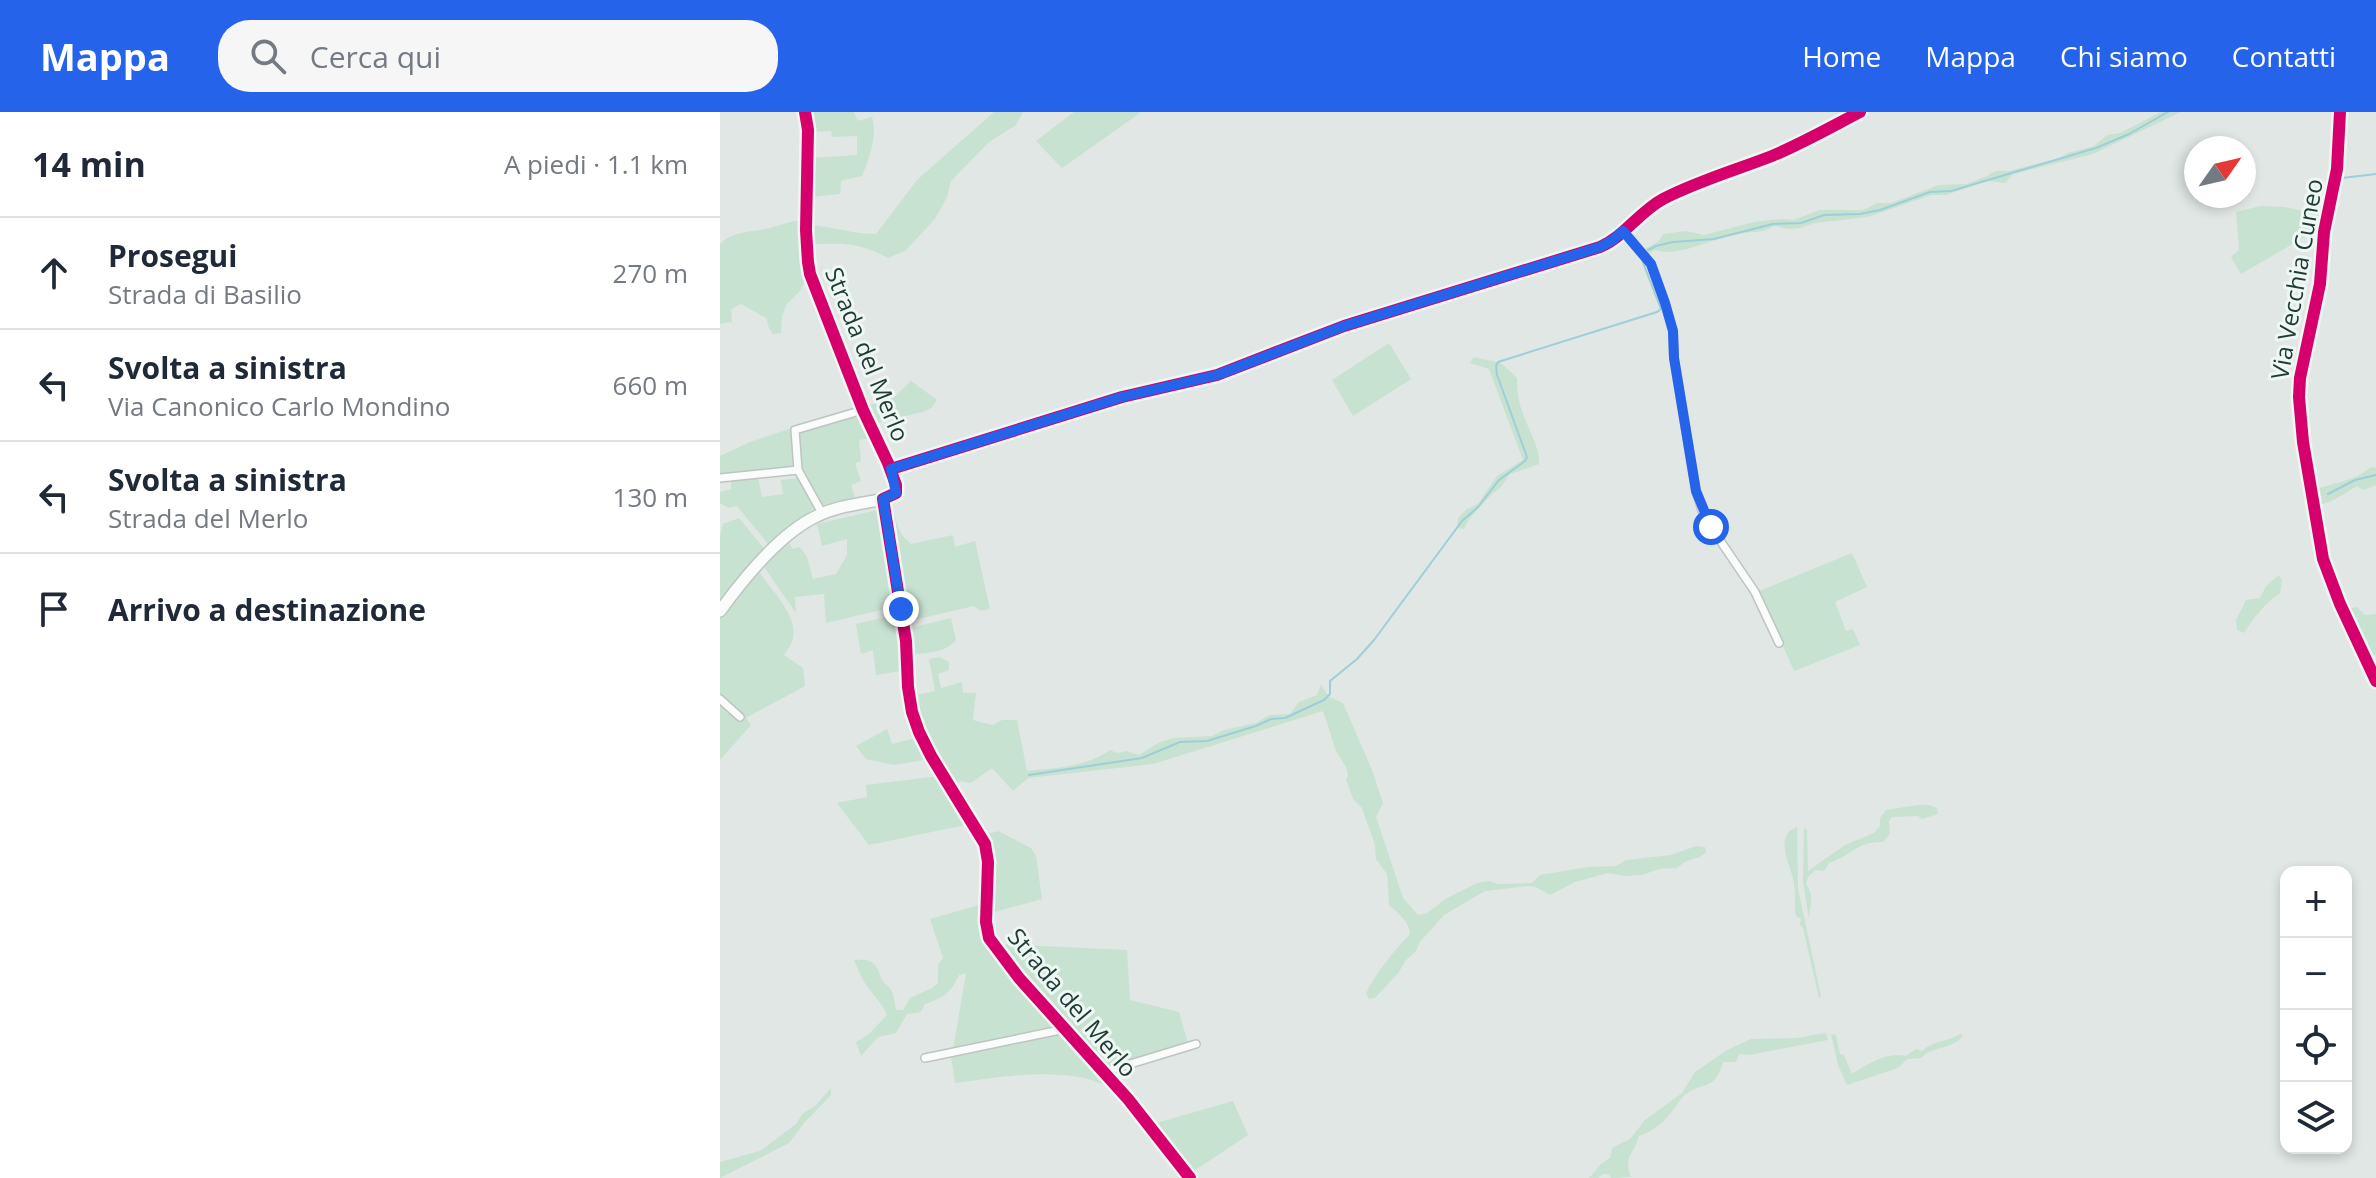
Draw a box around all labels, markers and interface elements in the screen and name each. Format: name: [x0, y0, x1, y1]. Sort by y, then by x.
search box: [218, 20, 778, 92]
text: Mappa: [40, 30, 170, 82]
icon: search: [246, 34, 290, 78]
text: Cerca qui: [310, 36, 441, 77]
text: Home: [1802, 37, 1881, 75]
text: Mappa: [1925, 37, 2016, 75]
text: Chi siamo: [2060, 37, 2188, 75]
text: Contatti: [2232, 37, 2336, 75]
north arrow: [2184, 136, 2256, 208]
text: 14 min: [32, 141, 146, 187]
text: A piedi · 1.1 km: [504, 146, 688, 182]
street label: Via Vecchia Cuneo: [2262, 176, 2330, 382]
text: Prosegui: [108, 235, 238, 276]
icon: ahead: [32, 251, 76, 295]
text: 270 m: [613, 255, 688, 291]
street label: Strada del Merlo: [818, 262, 918, 446]
text: Strada di Basilio: [108, 276, 302, 312]
text: Svolta a sinistra: [108, 347, 347, 388]
icon: left: [32, 363, 76, 407]
text: 660 m: [613, 367, 688, 403]
text: Via Canonico Carlo Mondino: [108, 388, 450, 424]
text: Svolta a sinistra: [108, 459, 347, 500]
icon: left: [32, 475, 76, 519]
text: 130 m: [613, 479, 688, 515]
text: Strada del Merlo: [108, 500, 308, 536]
route start: [1693, 509, 1729, 545]
icon: arrive: [32, 587, 76, 631]
text: Arrivo a destinazione: [108, 589, 426, 630]
route end: [883, 591, 919, 627]
map controls: [2280, 866, 2352, 1154]
button: +: [2280, 866, 2352, 938]
street label: Strada del Merlo: [1001, 921, 1145, 1083]
button: −: [2280, 938, 2352, 1010]
button: locate: [2280, 1010, 2352, 1082]
button: layers: [2280, 1082, 2352, 1154]

